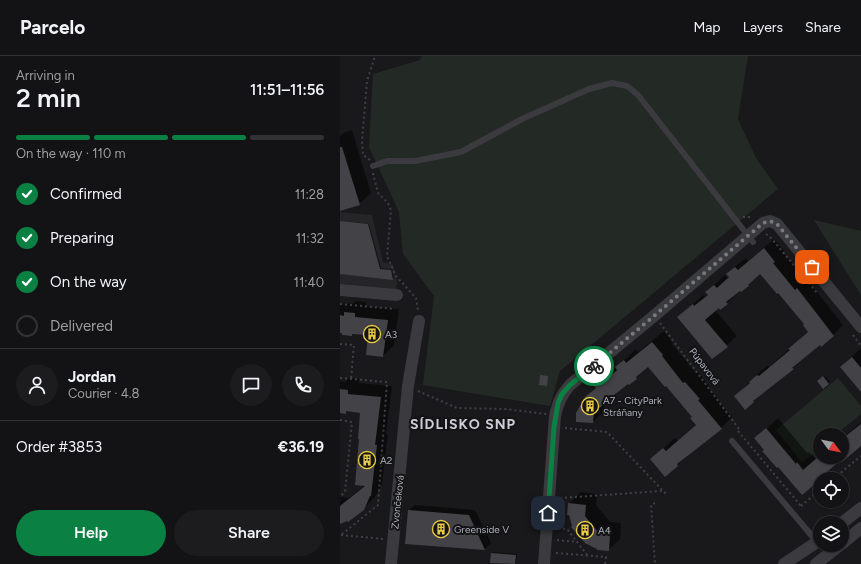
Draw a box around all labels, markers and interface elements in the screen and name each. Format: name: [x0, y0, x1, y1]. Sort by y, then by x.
text: Parcelo: [20, 16, 85, 39]
text: Map: [693, 19, 721, 36]
text: Layers: [743, 19, 783, 36]
text: Share: [805, 19, 841, 36]
text: Arriving in: [16, 68, 75, 83]
text: 11:51–11:56: [250, 81, 324, 99]
text: 2 min: [16, 82, 81, 114]
text: On the way · 110 m: [16, 146, 126, 161]
icon: check: [16, 183, 38, 205]
text: Confirmed: [50, 185, 122, 203]
text: 11:28: [295, 187, 324, 202]
icon: check: [16, 227, 38, 249]
text: Preparing: [50, 229, 114, 247]
text: 11:32: [296, 231, 324, 246]
pin: [795, 250, 829, 284]
icon: bag: [801, 256, 823, 278]
icon: check: [16, 271, 38, 293]
text: On the way: [50, 273, 127, 291]
text: 11:40: [294, 275, 324, 290]
text: Delivered: [50, 317, 113, 335]
building icon: A3: [362, 324, 382, 344]
place label: A3: [385, 328, 397, 341]
street label: Púpavová: [686, 345, 723, 387]
courier: [574, 346, 614, 386]
icon: bike: [583, 355, 605, 377]
button: person: [16, 364, 58, 406]
button: chat: [230, 364, 272, 406]
button: phone: [282, 364, 324, 406]
text: Jordan: [68, 368, 116, 386]
text: Courier · 4.8: [68, 386, 140, 401]
place label: A7 - CityPark Stráňany: [603, 394, 662, 419]
building icon: A7 - CityPark Stráňany: [580, 396, 600, 416]
district label: SÍDLISKO SNP: [410, 416, 516, 433]
north arrow: [813, 428, 849, 464]
map controls: [813, 428, 849, 552]
text: Order #3853: [16, 438, 102, 456]
text: €36.19: [278, 438, 324, 456]
building icon: A2: [357, 450, 377, 470]
place label: A2: [380, 454, 392, 467]
button: locate: [813, 472, 849, 508]
street label: Zvončeková: [388, 474, 407, 530]
pin: [531, 496, 565, 530]
icon: home: [537, 502, 559, 524]
button: Help: [16, 510, 166, 556]
button: Share: [174, 510, 324, 556]
button: layers: [813, 516, 849, 552]
building icon: Greenside V: [431, 519, 451, 539]
building icon: A4: [575, 520, 595, 540]
place label: Greenside V: [454, 523, 509, 536]
place label: A4: [598, 524, 611, 537]

